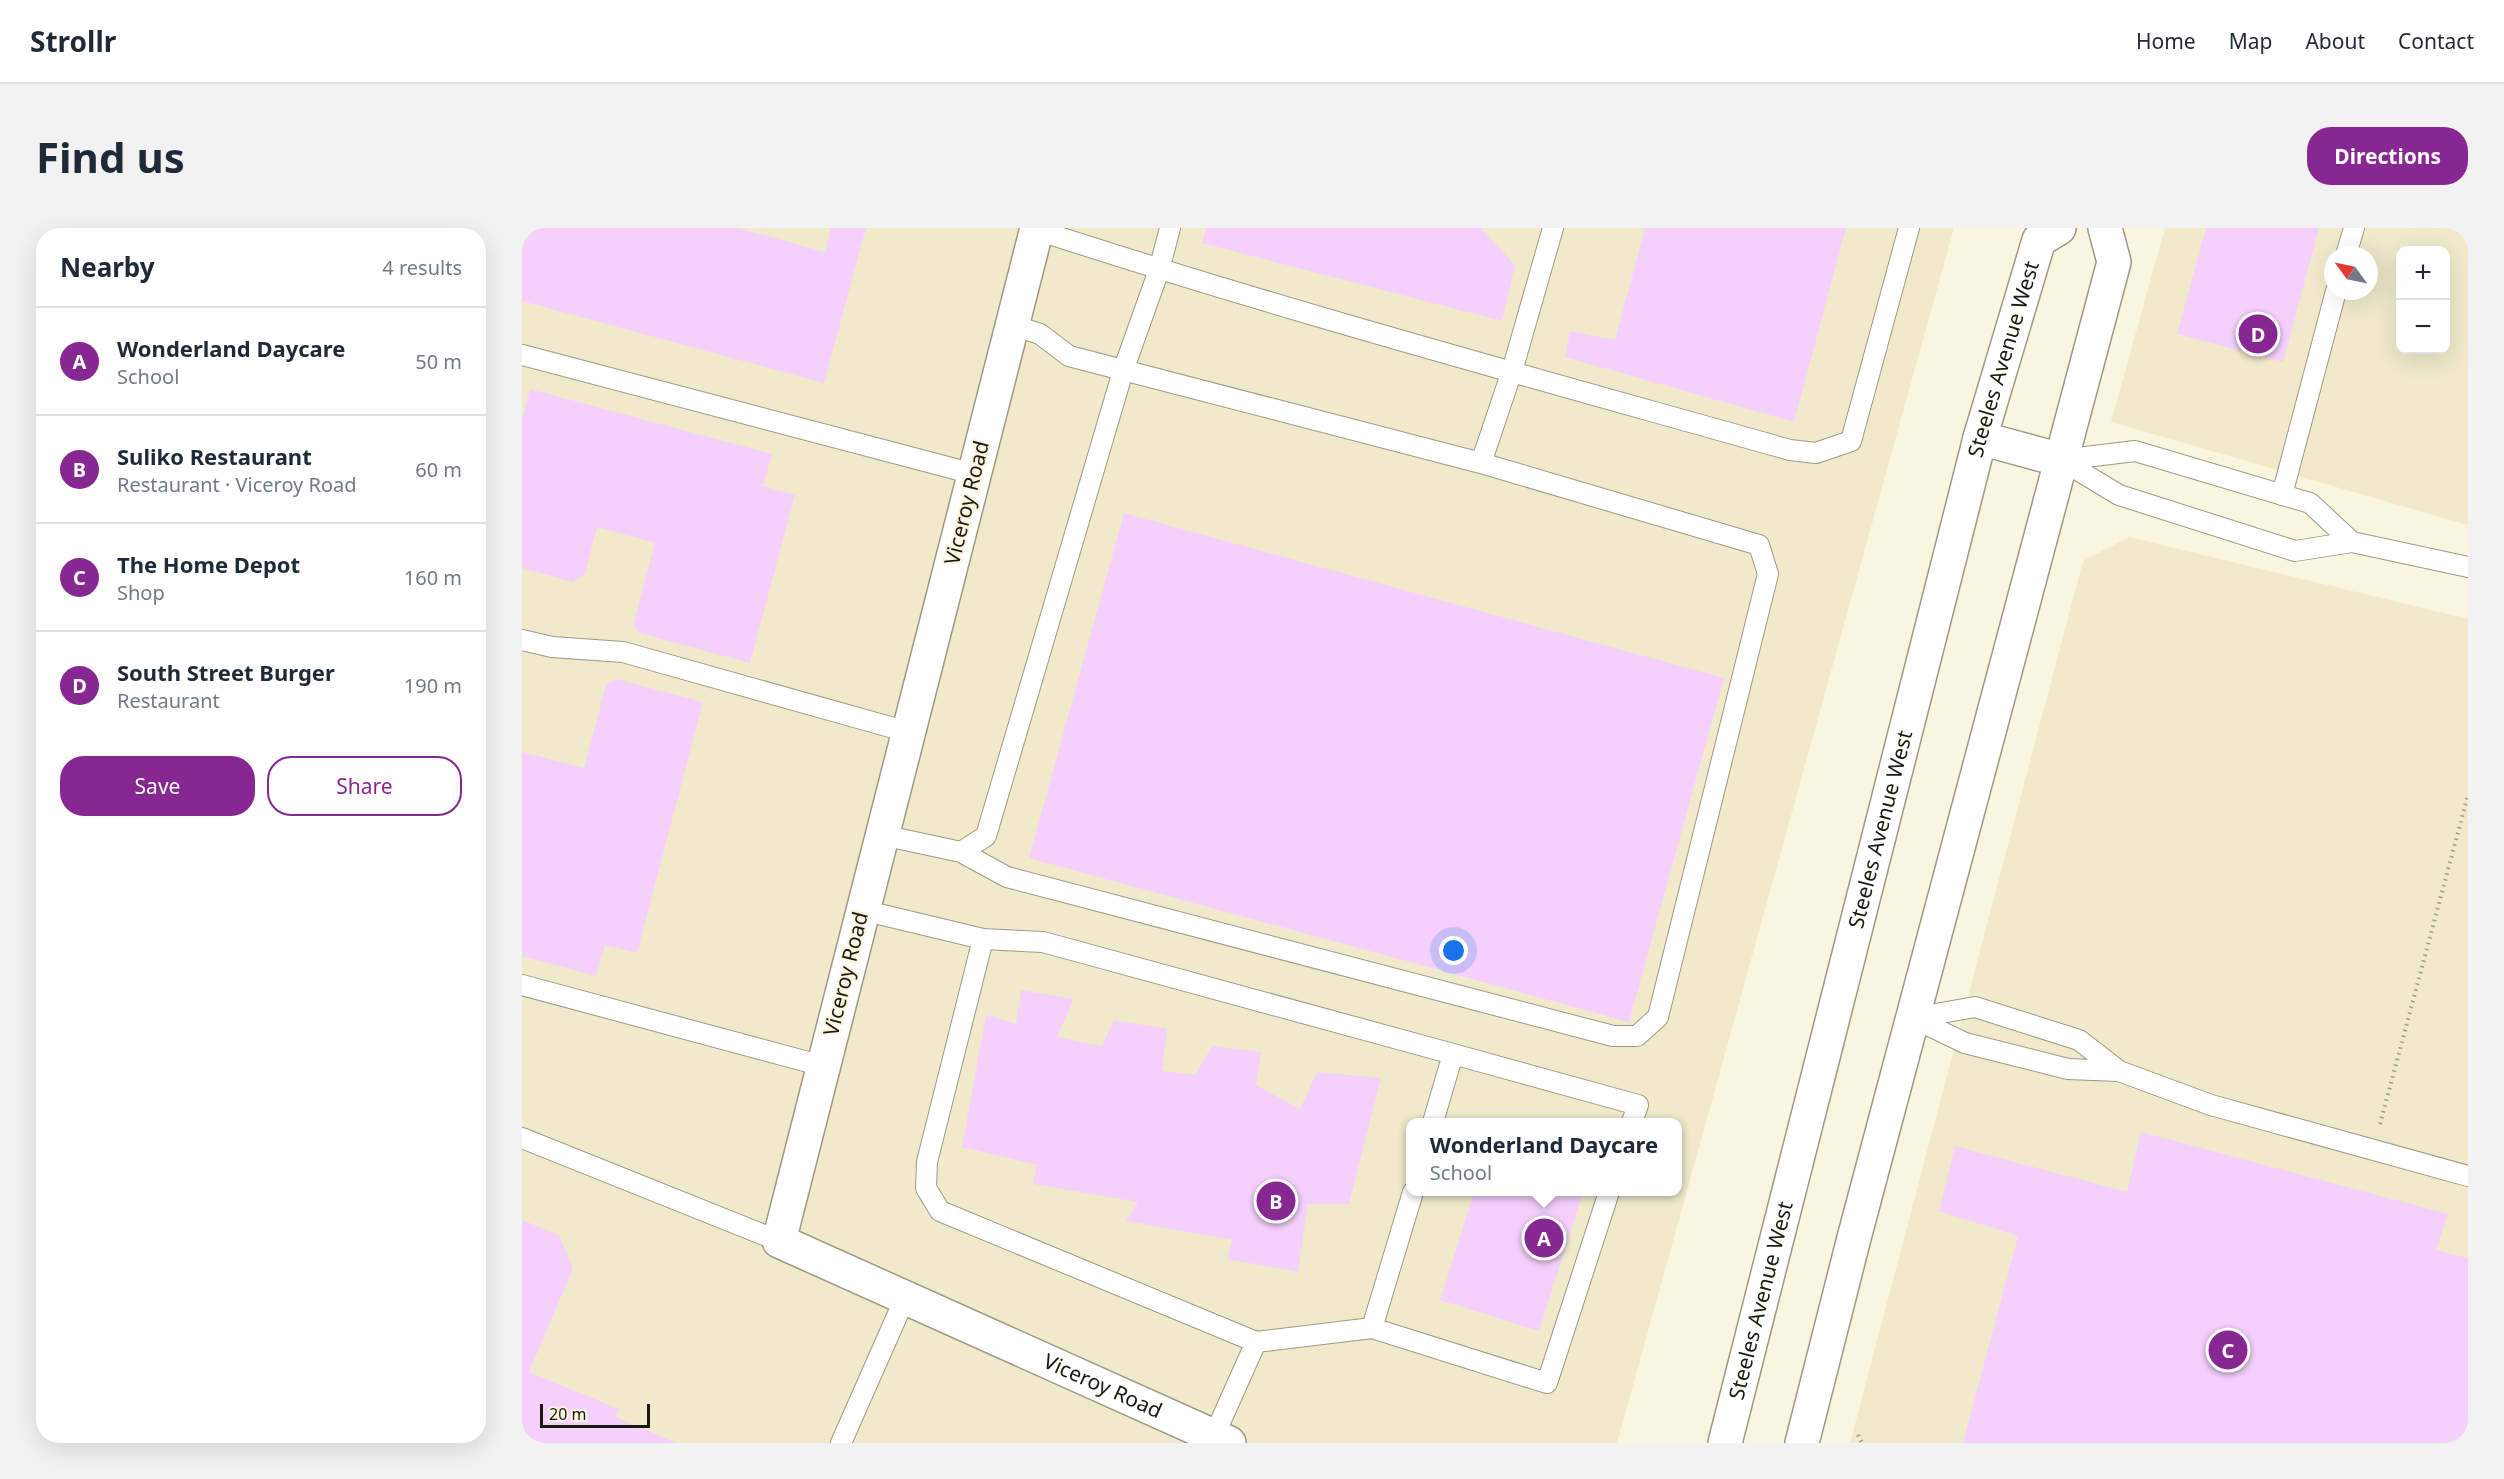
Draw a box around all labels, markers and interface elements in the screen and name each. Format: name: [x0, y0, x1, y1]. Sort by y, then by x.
text: Strollr: [30, 22, 116, 60]
text: Home: [2136, 27, 2196, 55]
text: Map: [2229, 27, 2272, 55]
text: About: [2305, 27, 2365, 55]
text: Contact: [2398, 27, 2474, 55]
button: Directions: [2307, 127, 2468, 185]
text: Find us: [36, 128, 185, 185]
north arrow: [2324, 246, 2378, 300]
map controls: [2396, 246, 2450, 354]
button: +: [2396, 246, 2450, 300]
text: Nearby: [60, 249, 155, 285]
text: 4 results: [382, 254, 462, 281]
street label: Steeles Avenue West: [1961, 257, 2045, 460]
button: −: [2396, 300, 2450, 354]
pin: D: [2238, 312, 2278, 356]
text: Wonderland Daycare: [117, 333, 345, 363]
text: A: [73, 348, 86, 375]
text: 50 m: [415, 348, 462, 375]
text: School: [117, 363, 179, 390]
street label: Viceroy Road: [937, 438, 995, 568]
text: Suliko Restaurant: [117, 441, 312, 471]
text: B: [73, 456, 86, 483]
text: 60 m: [415, 456, 462, 483]
text: Restaurant · Viceroy Road: [117, 471, 357, 498]
text: The Home Depot: [117, 549, 300, 579]
text: C: [73, 564, 86, 591]
text: 160 m: [404, 564, 462, 591]
text: Shop: [117, 579, 165, 606]
text: South Street Burger: [117, 657, 335, 687]
text: D: [72, 672, 87, 699]
text: 190 m: [404, 672, 462, 699]
text: Restaurant: [117, 687, 220, 714]
street label: Steeles Avenue West: [1841, 727, 1918, 931]
button: Save: [60, 756, 255, 816]
button: Share: [267, 756, 462, 816]
street label: Viceroy Road: [816, 909, 874, 1039]
your location: [1439, 936, 1468, 965]
popup: [1406, 1118, 1682, 1196]
text: Wonderland Daycare: [1430, 1129, 1658, 1159]
text: School: [1430, 1159, 1492, 1186]
pin: B: [1256, 1178, 1296, 1224]
street label: Steeles Avenue West: [1722, 1198, 1799, 1402]
pin: A: [1524, 1216, 1564, 1260]
pin: C: [2208, 1328, 2248, 1372]
street label: Viceroy Road: [1039, 1347, 1167, 1424]
scale bar: [540, 1401, 650, 1428]
text: 20 m: [549, 1403, 586, 1425]

